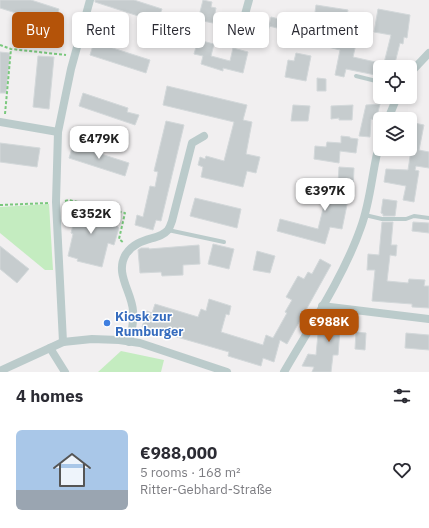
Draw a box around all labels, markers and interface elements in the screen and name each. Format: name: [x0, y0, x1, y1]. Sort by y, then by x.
chip: Buy: [12, 12, 64, 48]
chip: Rent: [72, 12, 129, 48]
chip: Filters: [137, 12, 205, 48]
chip: New: [213, 12, 269, 48]
chip: Apartment: [277, 12, 373, 48]
map controls: [373, 60, 417, 156]
button: locate: [373, 60, 417, 104]
button: layers: [373, 112, 417, 156]
pin: €479K: [71, 126, 127, 160]
text: €479K: [79, 130, 119, 147]
pin: €397K: [297, 178, 353, 212]
text: €397K: [305, 182, 345, 199]
pin: €352K: [63, 201, 119, 235]
text: €352K: [71, 205, 111, 222]
place label: Kiosk zur Rumburger: [115, 308, 184, 340]
pin: €988K: [301, 309, 357, 343]
text: €988K: [309, 313, 349, 330]
marker: Kiosk zur Rumburger: [102, 318, 112, 328]
text: 4 homes: [16, 385, 83, 407]
icon: filters: [391, 385, 413, 407]
text: €988,000: [140, 442, 217, 464]
icon: home: [48, 446, 96, 494]
icon: heart: [391, 459, 413, 481]
text: 5 rooms · 168 m²: [140, 464, 241, 481]
text: Ritter-Gebhard-Straße: [140, 481, 272, 498]

